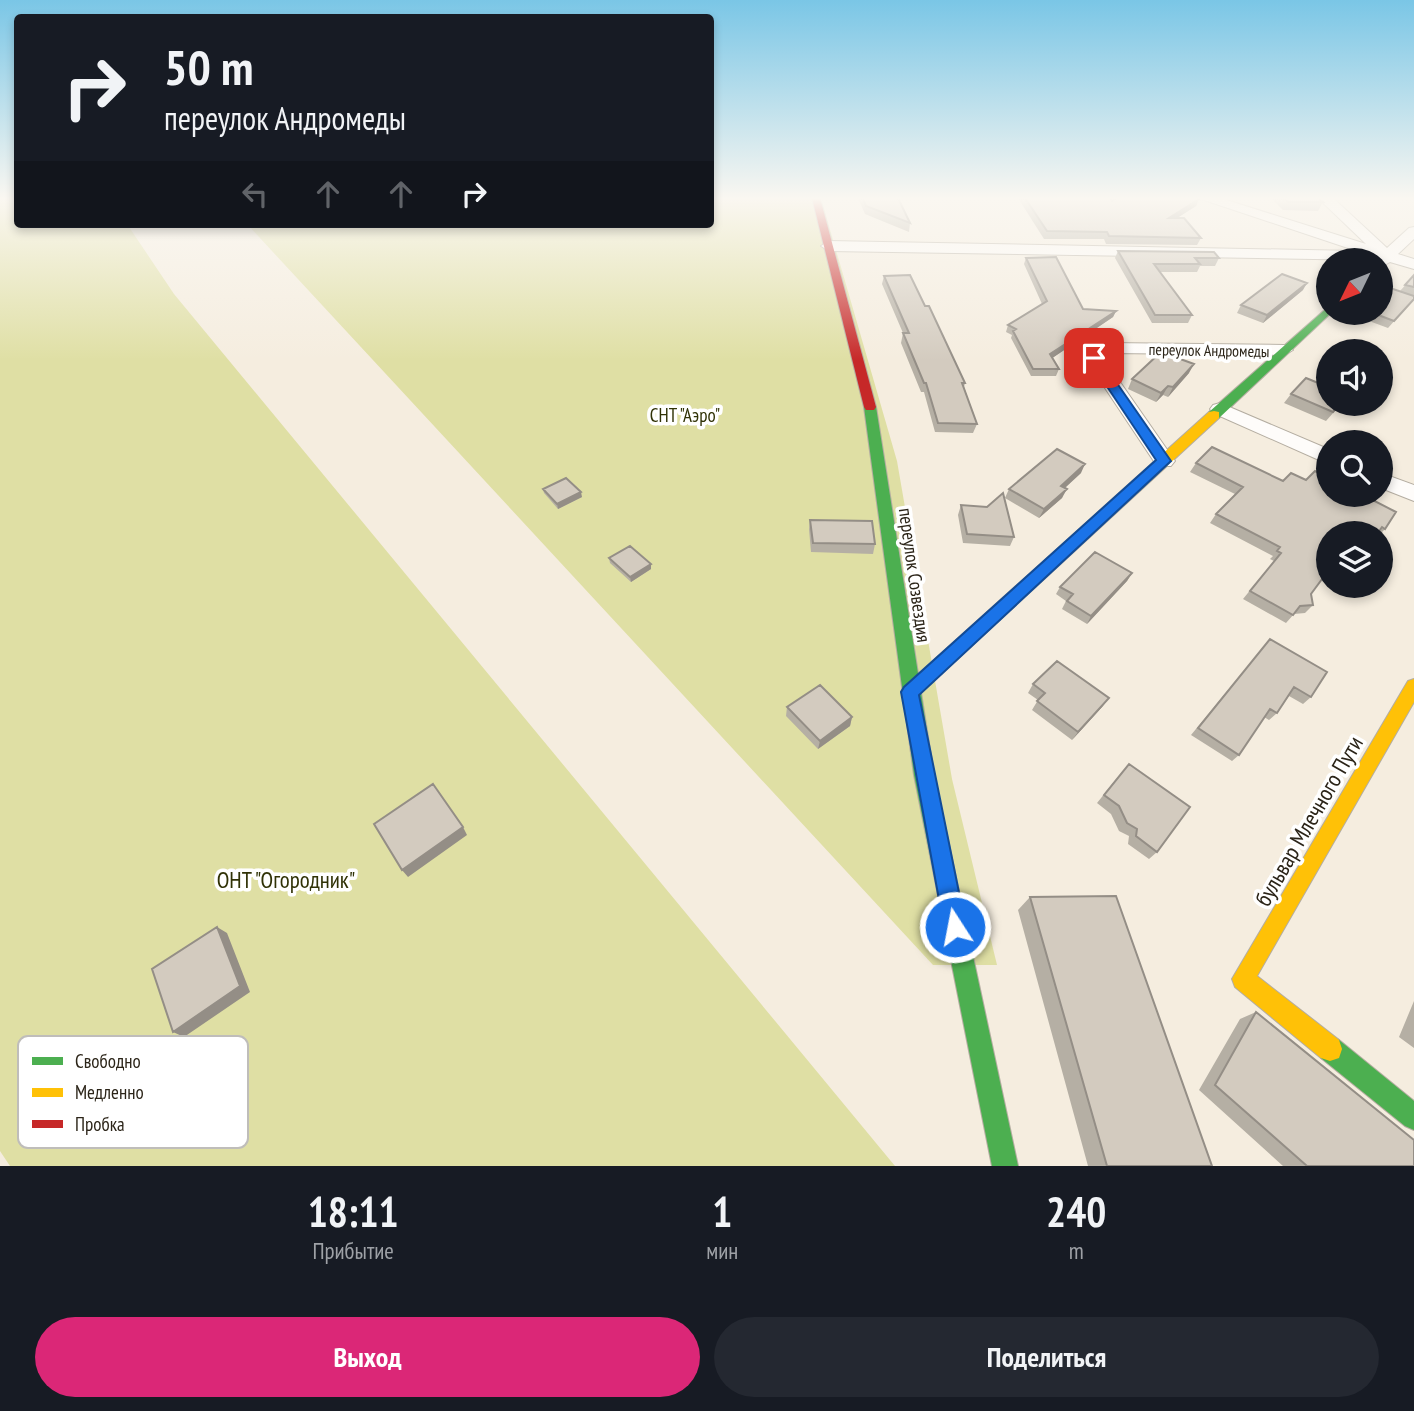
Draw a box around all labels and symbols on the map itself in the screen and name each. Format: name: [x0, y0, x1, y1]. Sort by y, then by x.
north arrow: [1316, 248, 1393, 326]
pin: [1064, 328, 1124, 388]
street label: переулок Андромеды: [1148, 339, 1270, 361]
park label: СНТ "Аэро": [650, 403, 720, 427]
street label: переулок Созвездия: [894, 506, 936, 644]
street label: бульвар Млечного Пути: [1248, 731, 1369, 911]
park label: ОНТ "Огородник": [217, 865, 355, 894]
position arrow: [918, 890, 992, 964]
legend: [18, 1036, 248, 1148]
text: Свободно: [75, 1049, 141, 1073]
text: Медленно: [75, 1080, 144, 1104]
text: Пробка: [75, 1112, 125, 1136]

